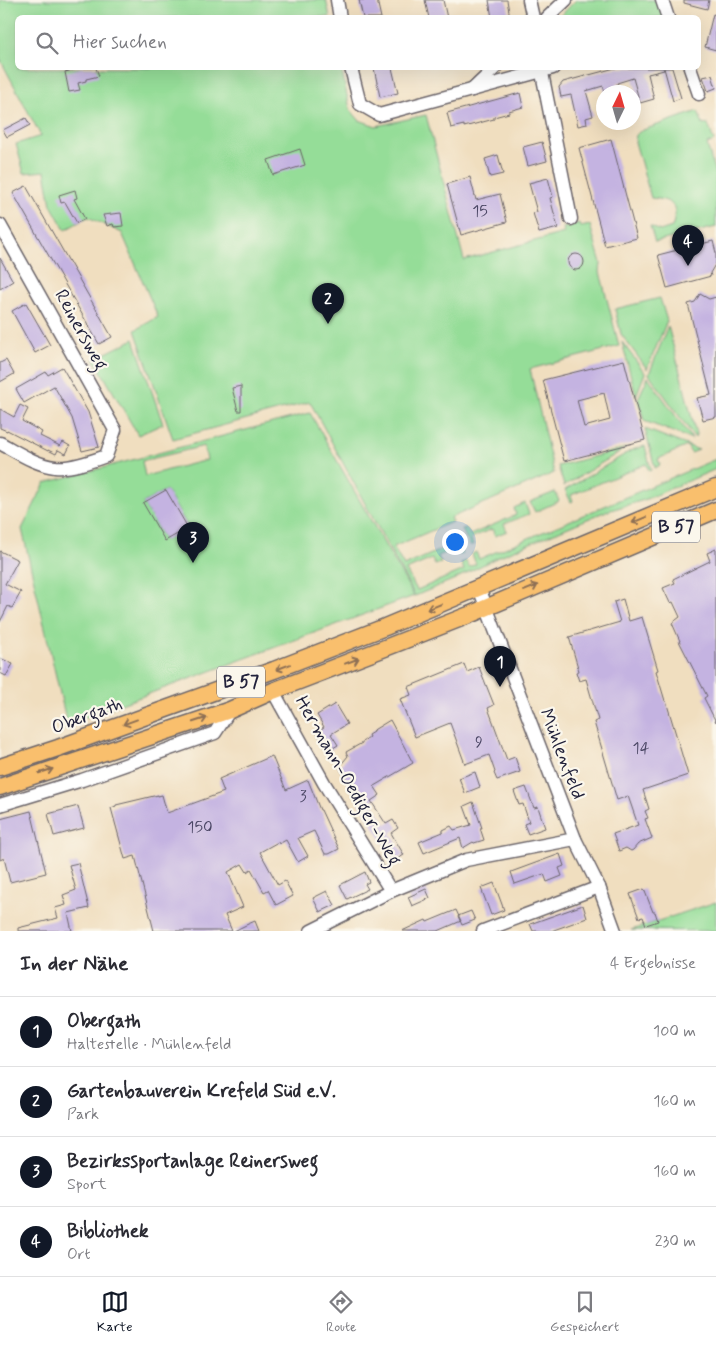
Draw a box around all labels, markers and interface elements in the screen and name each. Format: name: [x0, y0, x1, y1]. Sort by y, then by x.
search box: [15, 15, 701, 70]
icon: search: [33, 29, 61, 57]
text: Hier suchen: [73, 30, 167, 55]
north arrow: [596, 85, 641, 130]
house number: 15: [472, 201, 488, 222]
pin: 4: [672, 225, 704, 266]
pin: 2: [312, 283, 344, 324]
street label: Reinersweg: [46, 285, 114, 376]
road number: B 57: [652, 512, 700, 542]
one-way arrow: [632, 516, 647, 526]
pin: 3: [177, 522, 209, 563]
your location: [442, 529, 468, 555]
one-way arrow: [523, 583, 538, 593]
one-way arrow: [427, 603, 442, 613]
pin: 1: [484, 646, 516, 687]
one-way arrow: [343, 656, 359, 665]
one-way arrow: [276, 663, 291, 672]
road number: B 57: [217, 666, 265, 698]
street label: Hermann-Oediger-Weg: [286, 691, 407, 872]
street label: Obergath: [48, 692, 127, 743]
street label: Mühlenfeld: [533, 705, 591, 803]
one-way arrow: [192, 715, 208, 724]
one-way arrow: [123, 718, 138, 727]
house number: 9: [475, 732, 483, 753]
house number: 14: [633, 738, 650, 759]
one-way arrow: [38, 766, 54, 776]
house number: 3: [299, 786, 307, 807]
house number: 150: [187, 817, 213, 838]
text: In der Nähe: [20, 950, 128, 978]
text: 4 Ergebnisse: [610, 953, 696, 974]
text: Obergath: [67, 1009, 141, 1034]
text: 1: [32, 1021, 40, 1042]
text: 100 m: [653, 1021, 696, 1042]
text: Haltestelle · Mühlenfeld: [67, 1034, 231, 1055]
text: Gartenbauverein Krefeld Süd e.V.: [67, 1079, 336, 1104]
text: 2: [32, 1091, 40, 1112]
text: 160 m: [653, 1091, 696, 1112]
text: Park: [67, 1104, 99, 1125]
text: Bezirkssportanlage Reinersweg: [67, 1149, 318, 1174]
text: 3: [32, 1161, 40, 1182]
text: 160 m: [653, 1161, 696, 1182]
text: Sport: [67, 1174, 107, 1195]
text: Bibliothek: [67, 1219, 149, 1244]
text: 4: [31, 1231, 41, 1252]
text: 230 m: [655, 1231, 696, 1252]
text: Ort: [67, 1244, 91, 1265]
tab: Karte: [97, 1288, 133, 1336]
tab: Route: [326, 1288, 356, 1336]
tab: Gespeichert: [550, 1288, 619, 1336]

